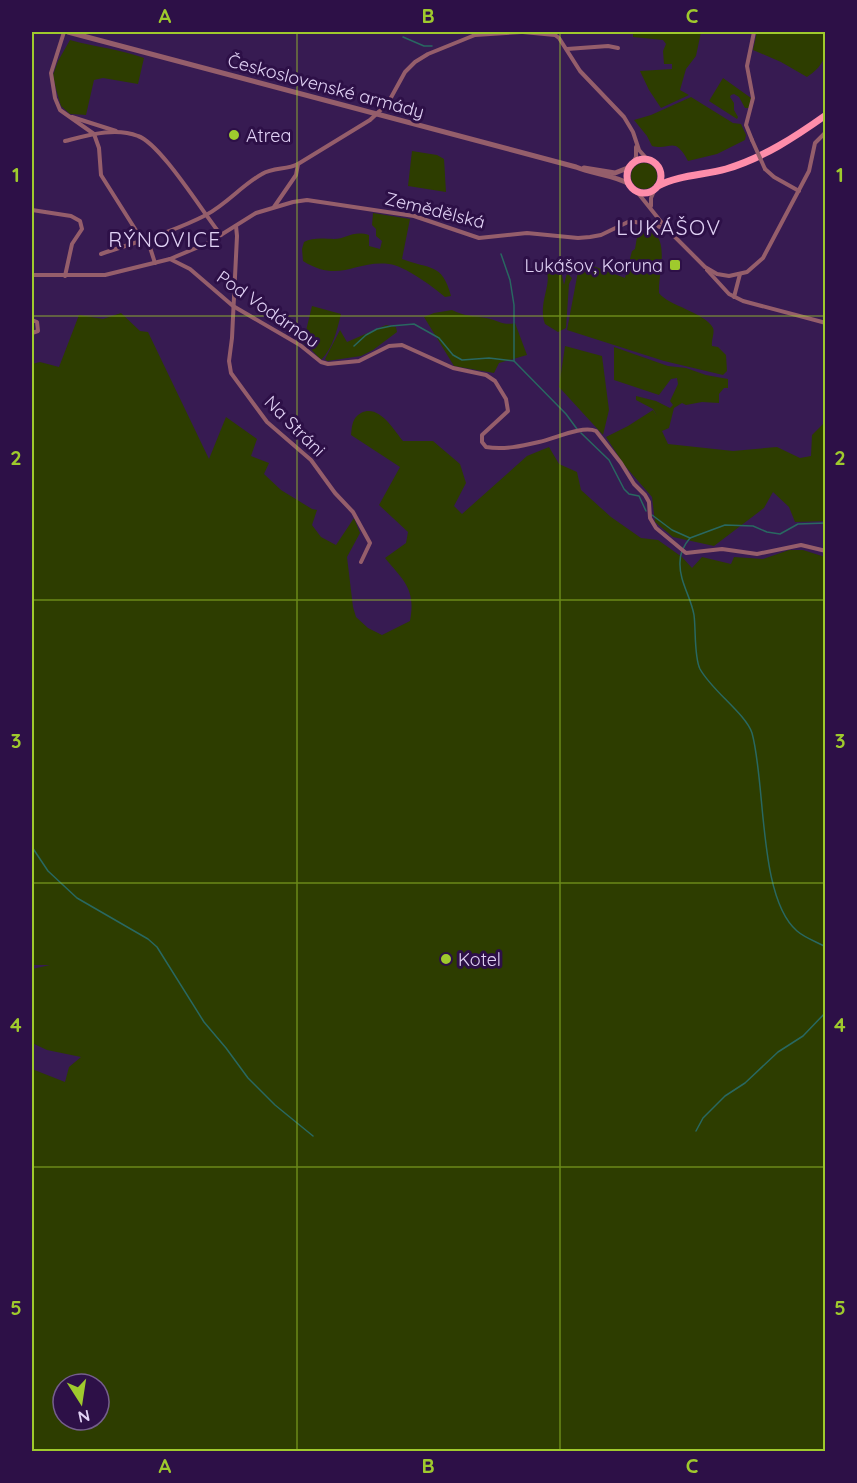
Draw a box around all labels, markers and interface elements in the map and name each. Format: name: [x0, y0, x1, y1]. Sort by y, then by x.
text: A: [159, 3, 172, 28]
text: B: [421, 3, 435, 28]
text: C: [686, 3, 699, 28]
street label: Československé armády: [225, 49, 427, 123]
place label: Atrea: [246, 124, 291, 147]
marker: Atrea: [227, 128, 241, 142]
text: 1: [12, 162, 20, 187]
text: 1: [836, 162, 844, 187]
street label: Zemědělská: [383, 186, 487, 234]
district label: LUKÁŠOV: [616, 214, 722, 240]
district label: RÝNOVICE: [108, 226, 222, 252]
place label: Lukášov, Koruna: [524, 254, 663, 277]
marker: Lukášov, Koruna: [668, 258, 682, 272]
street label: Pod Vodárnou: [212, 265, 324, 353]
street label: Na Stráni: [260, 391, 330, 461]
text: 2: [10, 445, 22, 470]
text: 2: [834, 445, 846, 470]
text: 3: [11, 728, 21, 753]
text: 3: [835, 728, 845, 753]
place label: Kotel: [458, 948, 501, 971]
marker: Kotel: [439, 952, 453, 966]
text: 4: [10, 1012, 22, 1037]
text: 4: [834, 1012, 846, 1037]
text: 5: [10, 1295, 22, 1320]
text: 5: [834, 1295, 846, 1320]
north arrow: [51, 1372, 111, 1432]
text: N: [76, 1406, 92, 1428]
text: A: [159, 1453, 172, 1478]
text: B: [421, 1453, 435, 1478]
text: C: [686, 1453, 699, 1478]

